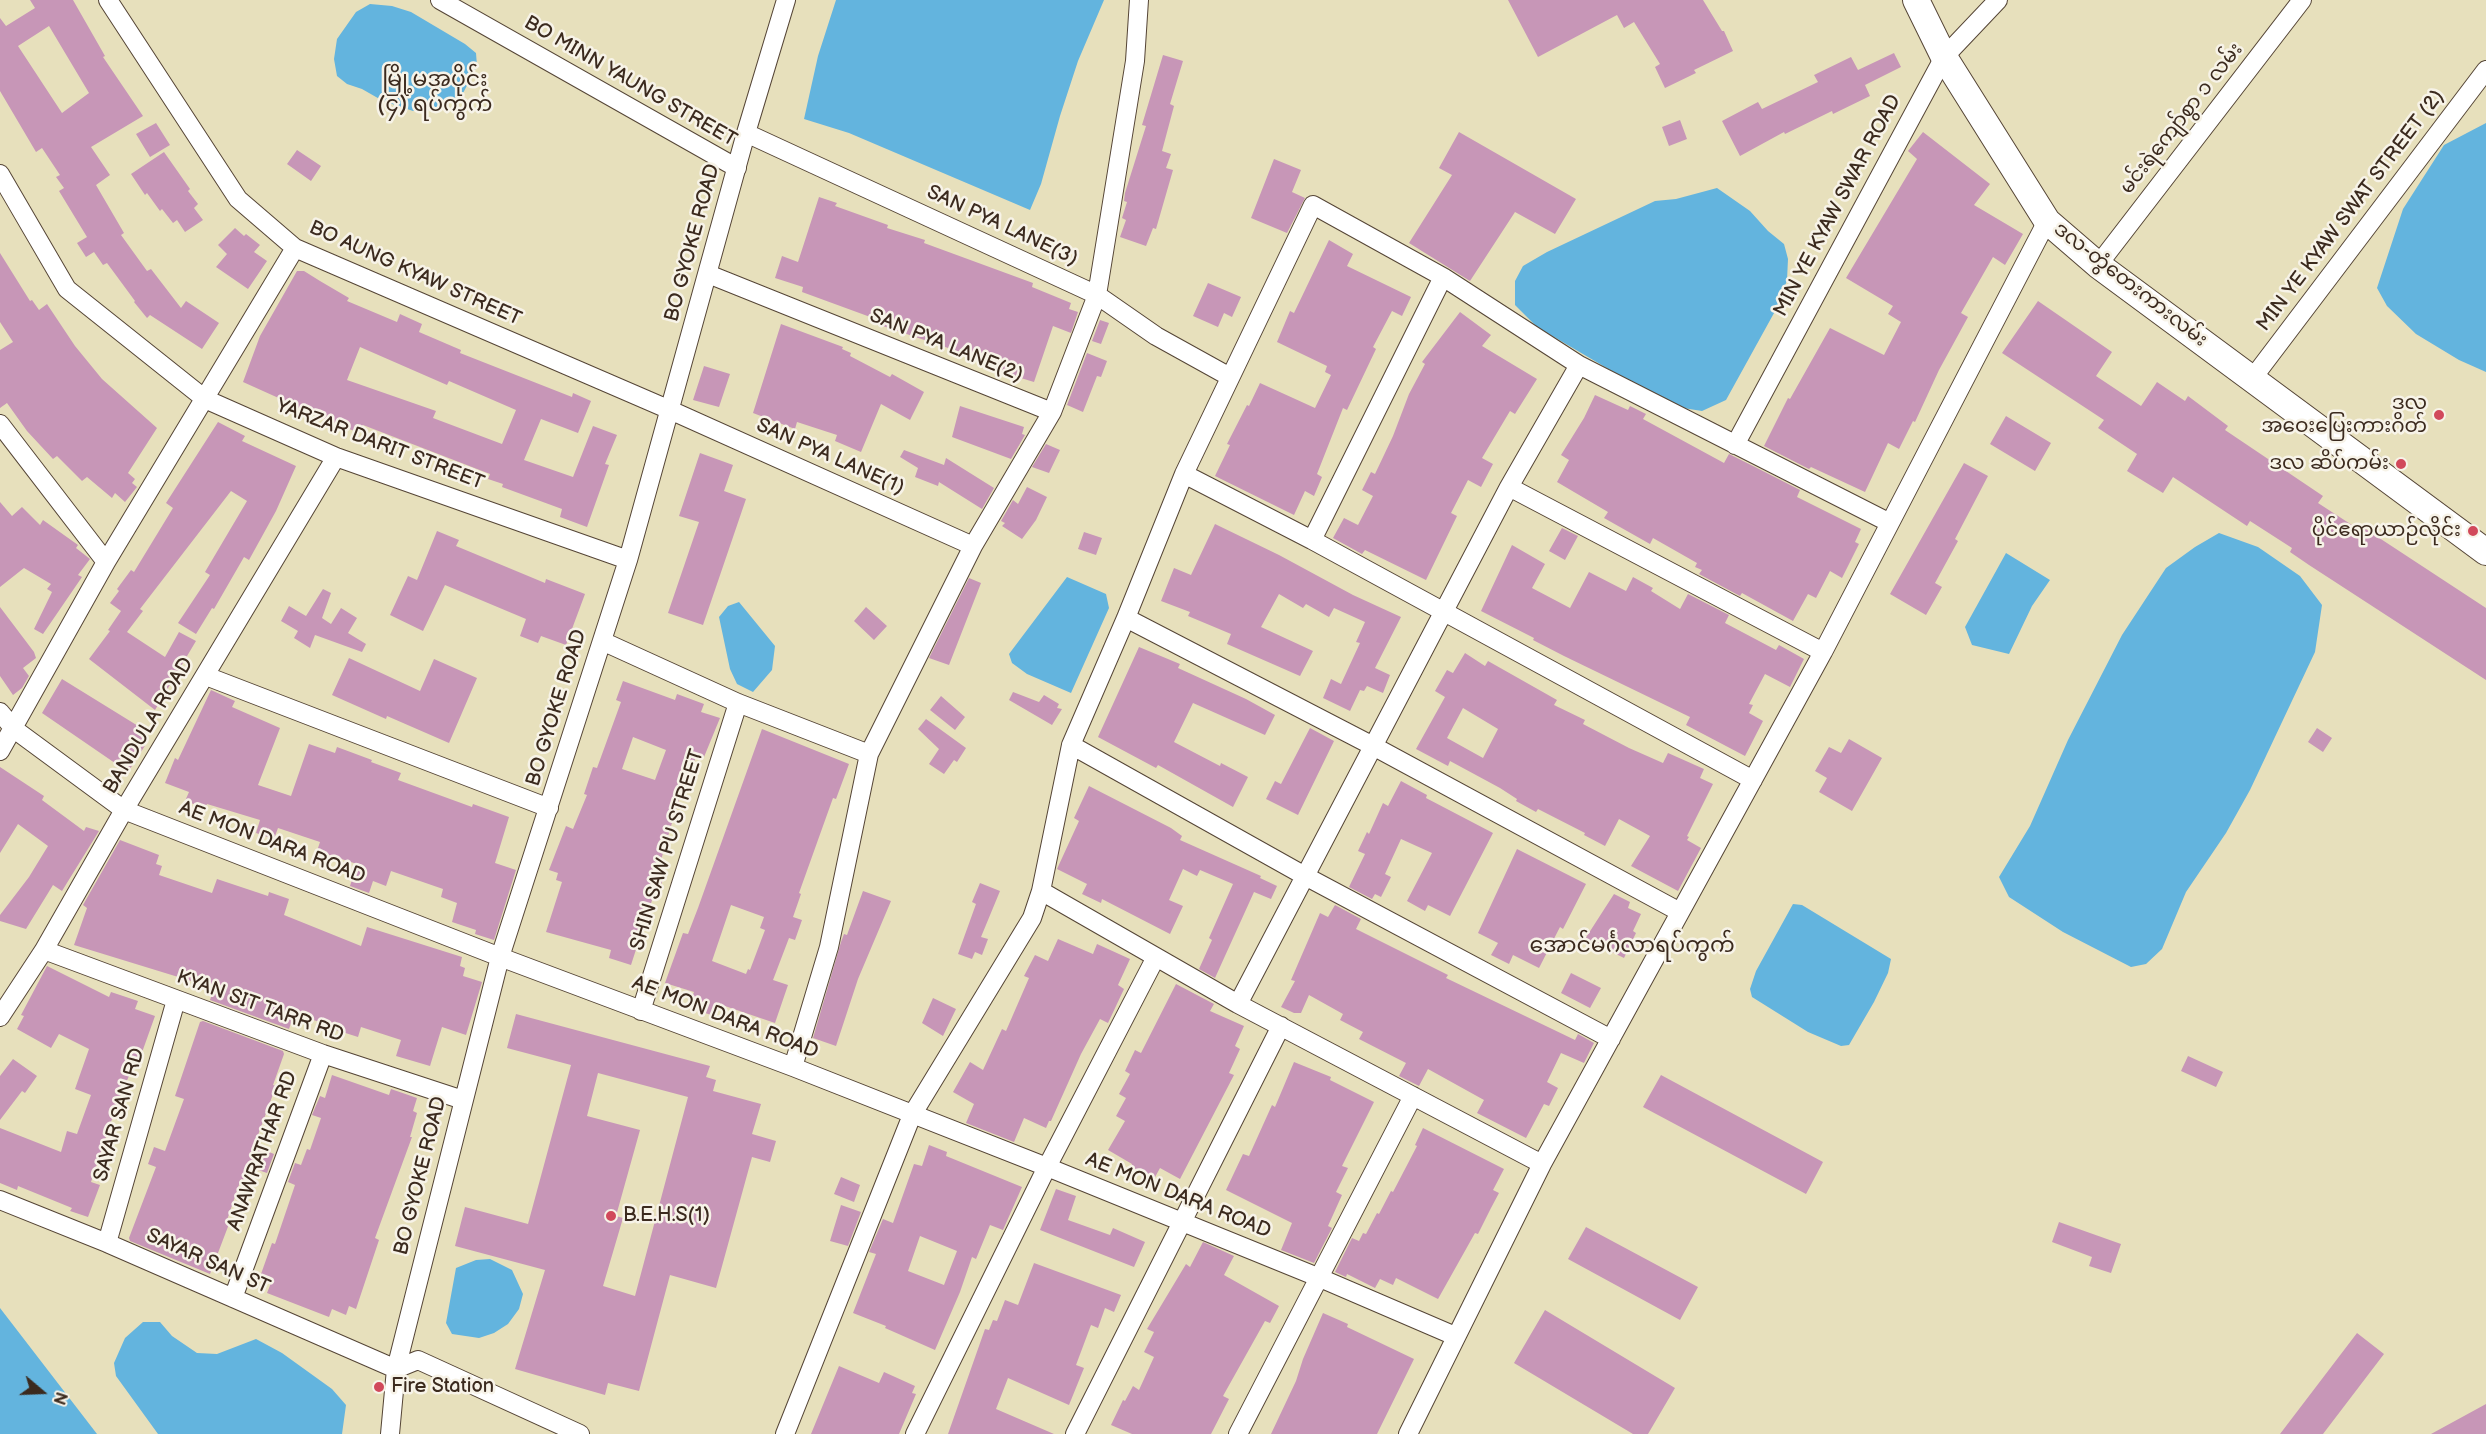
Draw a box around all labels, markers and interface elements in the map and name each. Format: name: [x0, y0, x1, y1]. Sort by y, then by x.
street label: BO MINN YAUNG STREET: [519, 11, 741, 153]
street label: မင်းရဲကျော်စွာ ၁ လမ်း: [2116, 39, 2248, 199]
district label: မြို့မအပိုင်း (၄) ရပ်ကွက်: [377, 67, 493, 118]
street label: MIN YE KYAW SWAT STREET (2): [2252, 85, 2450, 337]
street label: MIN YE KYAW SWAR ROAD: [1769, 91, 1907, 321]
street label: BO GYOKE ROAD: [660, 161, 726, 325]
street label: SAN PYA LANE(3): [923, 181, 1081, 271]
street label: BO AUNG KYAW STREET: [305, 216, 525, 332]
street label: ဒလ-တွံတေးကားလမ်း: [2048, 218, 2212, 352]
street label: SAN PYA LANE(2): [866, 304, 1026, 388]
place label: ဒလ အဝေးပြေးကားဂိတ်: [2261, 392, 2427, 439]
street label: YARZAR DARIT STREET: [273, 394, 487, 496]
marker: ဒလ အဝေးပြေးကားဂိတ်: [2432, 408, 2446, 422]
street label: SAN PYA LANE(1): [752, 414, 908, 500]
place label: ဒလ ဆိပ်ကမ်း: [2269, 452, 2389, 476]
marker: ဒလ ဆိပ်ကမ်း: [2394, 457, 2408, 471]
place label: ပိုင်ဧရာယာဉ်လိုင်း: [2312, 519, 2461, 543]
marker: ပိုင်ဧရာယာဉ်လိုင်း: [2466, 524, 2480, 538]
street label: BO GYOKE ROAD: [522, 627, 592, 789]
street label: BANDULA ROAD: [99, 653, 199, 799]
street label: SHIN SAW PU STREET: [626, 747, 710, 953]
street label: AE MON DARA ROAD: [176, 796, 368, 890]
district label: အောင်မင်္ဂလာရပ်ကွက်: [1529, 933, 1735, 959]
street label: KYAN SIT TARR RD: [173, 966, 347, 1048]
street label: AE MON DARA ROAD: [629, 971, 821, 1065]
street label: SAYAR SAN RD: [89, 1045, 151, 1185]
street label: ANAWRATHAR RD: [223, 1068, 303, 1234]
street label: BO GYOKE ROAD: [390, 1094, 452, 1258]
street label: AE MON DARA ROAD: [1082, 1148, 1274, 1244]
place label: B.E.H.S(1): [623, 1204, 710, 1228]
marker: B.E.H.S(1): [604, 1209, 618, 1223]
street label: SAYAR SAN ST: [142, 1224, 274, 1300]
north arrow: [12, 1362, 72, 1422]
place label: Fire Station: [391, 1375, 494, 1399]
marker: Fire Station: [372, 1380, 386, 1394]
text: N: [49, 1389, 70, 1407]

